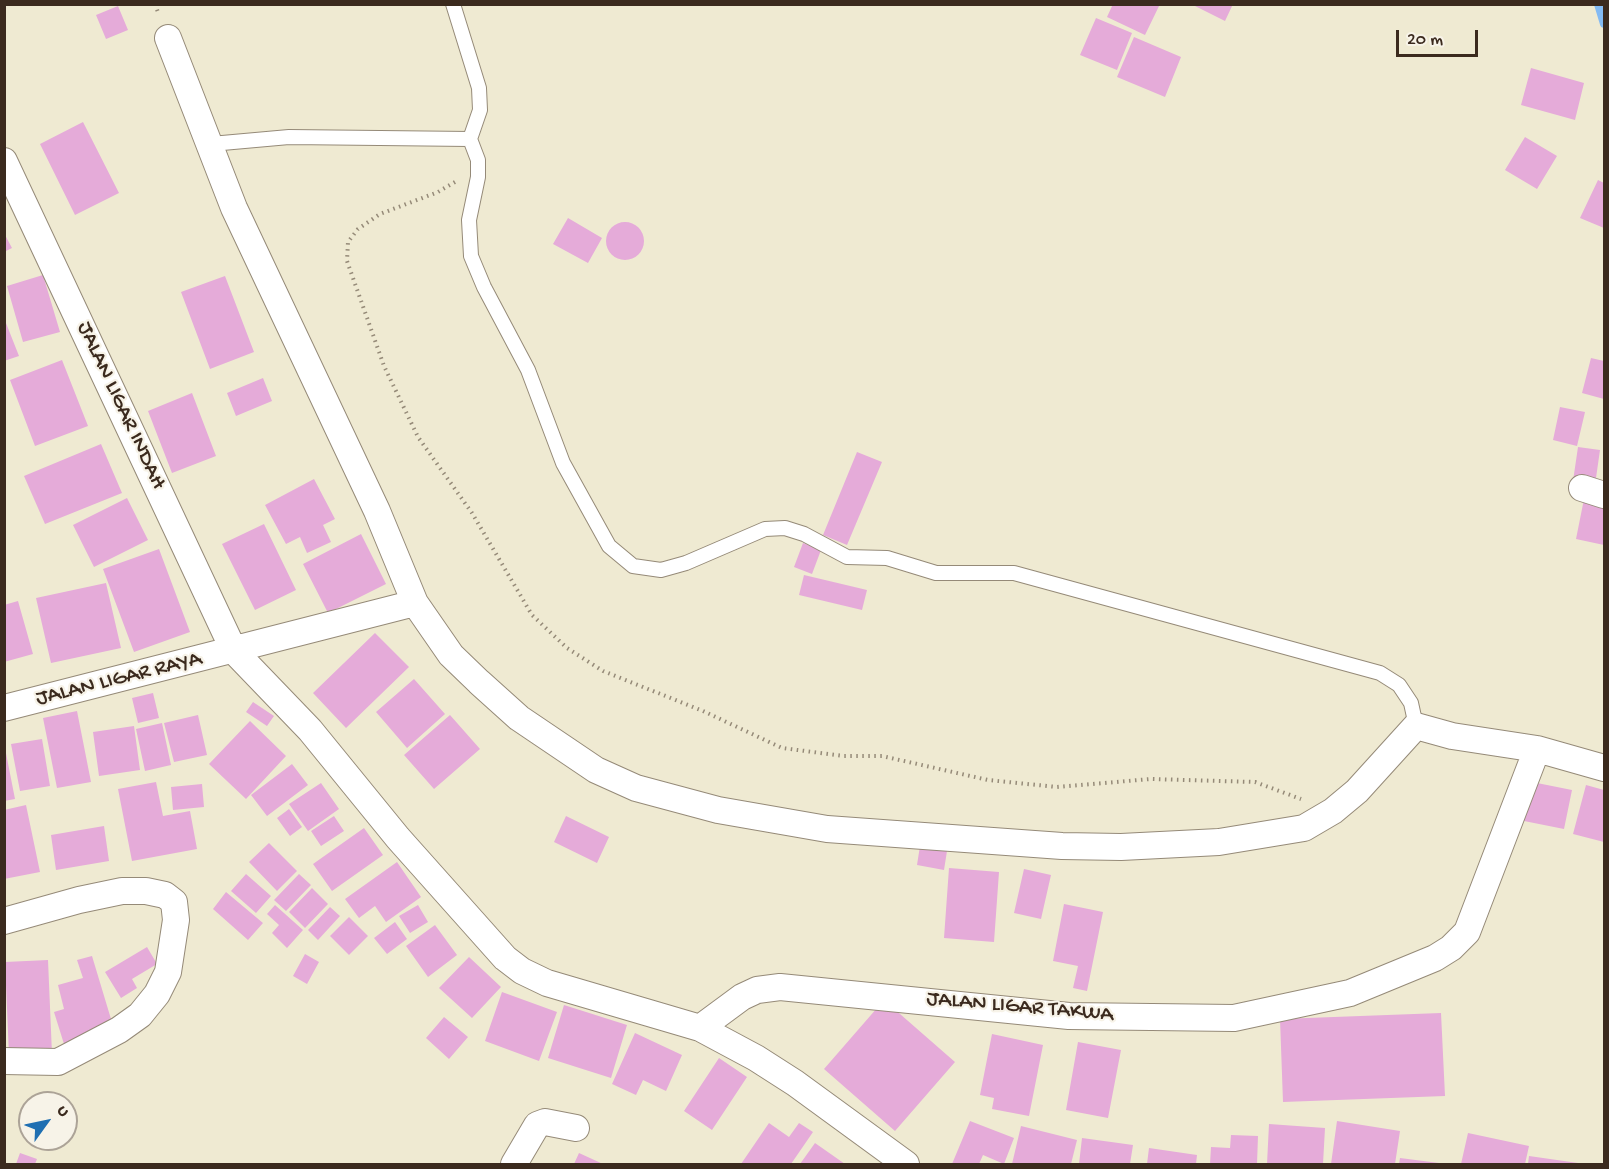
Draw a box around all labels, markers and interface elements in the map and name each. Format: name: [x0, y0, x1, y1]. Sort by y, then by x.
scale bar: [1399, 18, 1482, 56]
text: 20 m: [1407, 30, 1443, 51]
street label: JALAN LIGAR INDAH: [70, 318, 170, 494]
street label: JALAN LIGAR RAYA: [33, 647, 205, 713]
street label: JALAN LIGAR TAKWA: [926, 987, 1114, 1029]
north arrow: [18, 1091, 78, 1151]
text: U: [51, 1103, 72, 1121]

